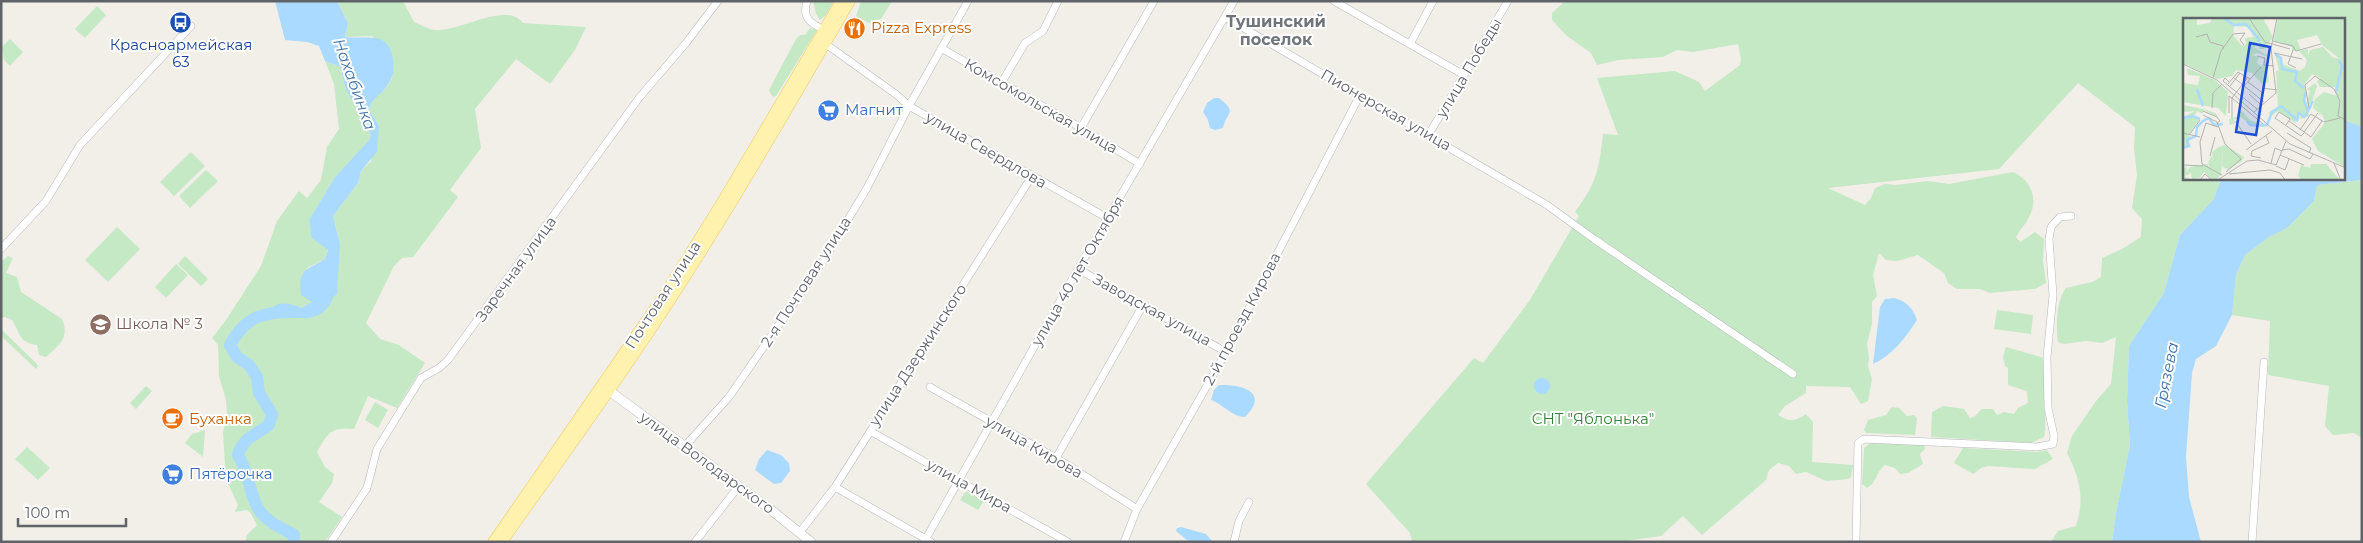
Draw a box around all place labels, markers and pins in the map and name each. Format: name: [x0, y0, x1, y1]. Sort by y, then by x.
bus stop icon: Красноармейская 63: [169, 10, 193, 34]
restaurant icon: Pizza Express: [843, 16, 867, 40]
place label: Pizza Express: [871, 18, 971, 37]
place label: Красноармейская 63: [110, 35, 252, 71]
supermarket icon: Магнит: [817, 98, 841, 122]
place label: Магнит: [845, 100, 904, 119]
school or university icon: Школа № 3: [88, 312, 112, 336]
place label: Школа № 3: [116, 314, 203, 333]
cafe icon: Буханка: [161, 407, 185, 431]
place label: Буханка: [189, 409, 252, 428]
supermarket icon: Пятёрочка: [161, 462, 185, 486]
place label: Пятёрочка: [189, 464, 273, 483]

